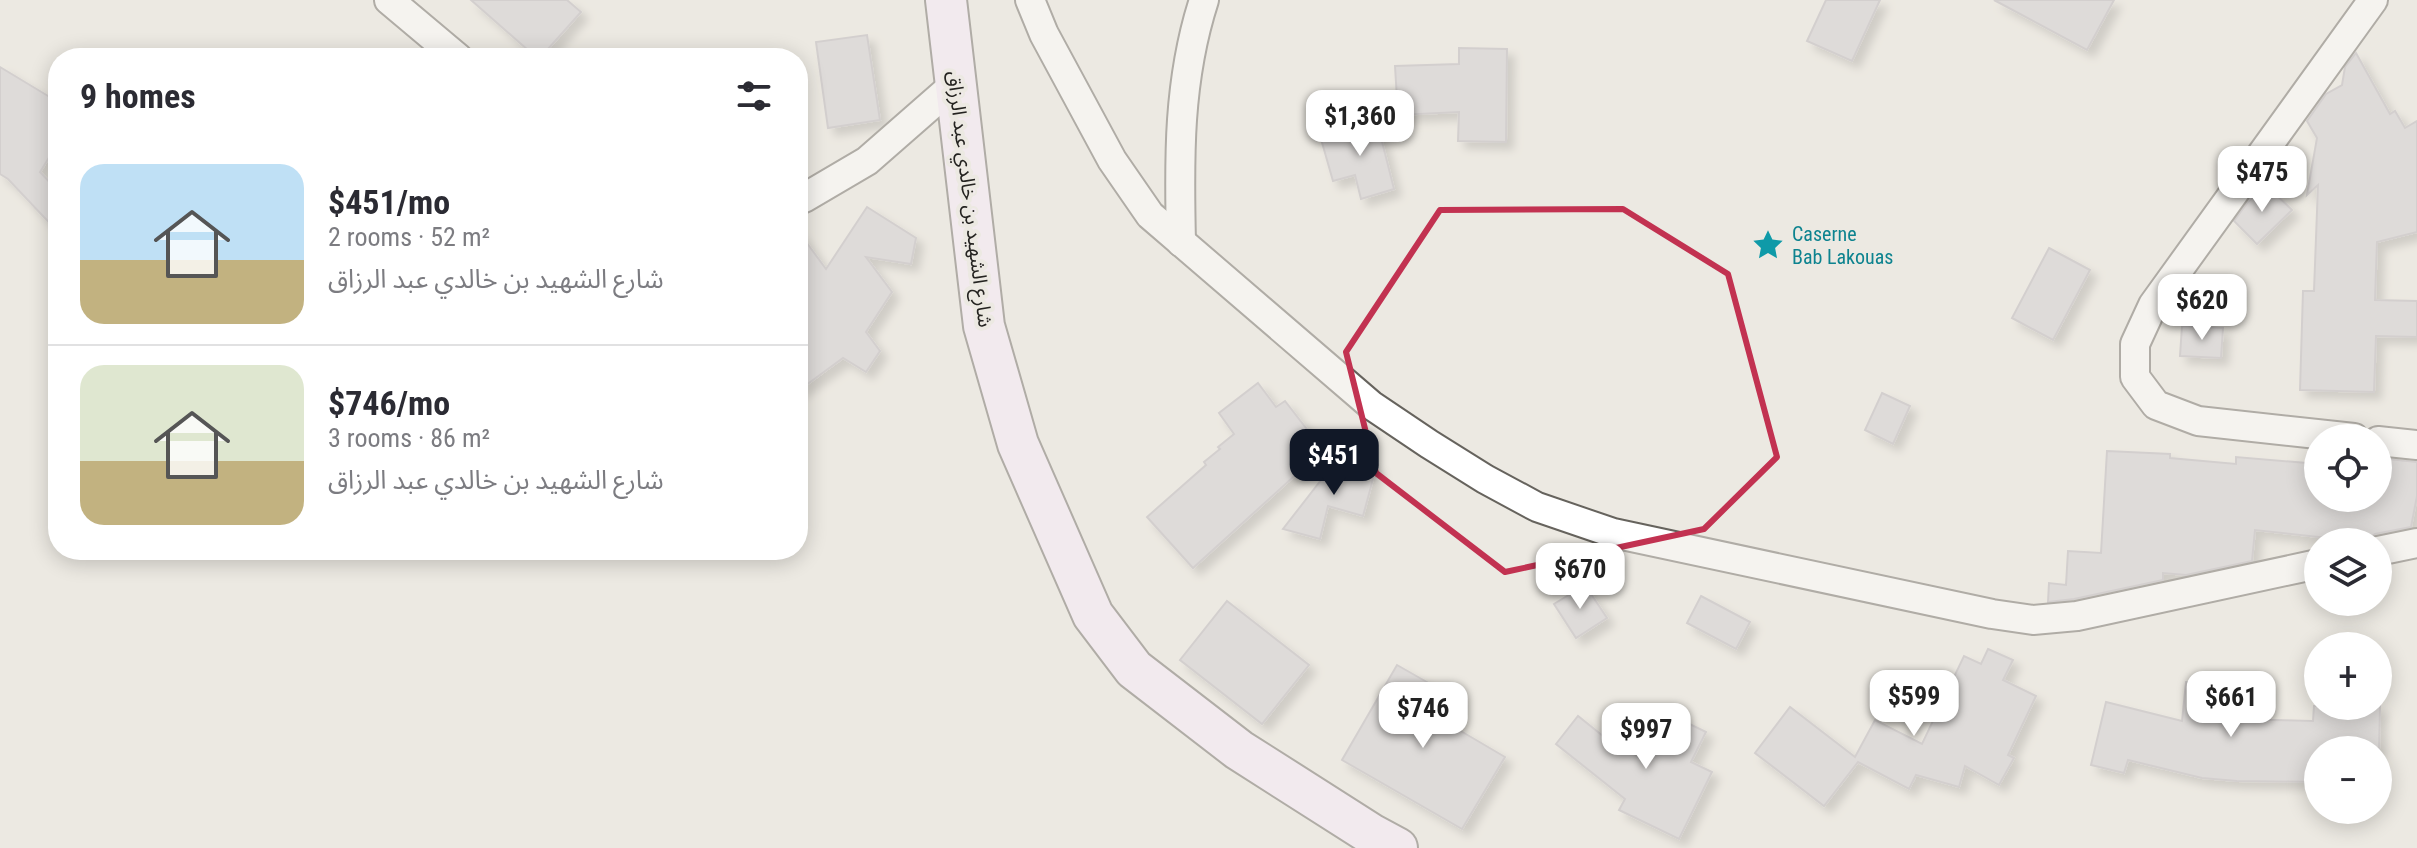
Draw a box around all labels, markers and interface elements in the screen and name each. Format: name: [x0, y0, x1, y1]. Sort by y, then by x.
street label: شارع الشهيد بن خالدي عبد الرزاق: [939, 69, 998, 329]
icon: filters: [732, 74, 776, 118]
text: 9 homes: [80, 76, 196, 116]
pin: $1,360: [1295, 90, 1425, 158]
text: $1,360: [1324, 101, 1396, 131]
pin: $475: [2215, 146, 2309, 214]
text: $475: [2236, 157, 2288, 187]
text: $451/mo: [328, 182, 450, 222]
icon: home: [144, 196, 240, 292]
text: 2 rooms · 52 m²: [328, 222, 490, 252]
place label: Caserne Bab Lakouas: [1792, 222, 1893, 269]
place icon: Caserne Bab Lakouas: [1751, 228, 1785, 262]
text: شارع الشهيد بن خالدي عبد الرزاق: [328, 264, 664, 294]
pin: $620: [2155, 274, 2249, 342]
text: $620: [2176, 285, 2228, 315]
text: $746/mo: [328, 383, 450, 423]
icon: home: [144, 397, 240, 493]
text: 3 rooms · 86 m²: [328, 423, 490, 453]
map controls: [2304, 424, 2392, 824]
button: locate: [2304, 424, 2392, 512]
pin: $451: [1287, 429, 1381, 497]
text: $451: [1308, 440, 1360, 470]
text: شارع الشهيد بن خالدي عبد الرزاق: [328, 465, 664, 495]
button: layers: [2304, 528, 2392, 616]
pin: $670: [1533, 543, 1627, 611]
text: $670: [1554, 554, 1606, 584]
button: +: [2304, 632, 2392, 720]
pin: $599: [1867, 670, 1961, 738]
pin: $661: [2184, 671, 2278, 739]
text: $599: [1888, 681, 1940, 711]
pin: $746: [1376, 682, 1470, 750]
text: $661: [2205, 682, 2257, 712]
text: $746: [1397, 693, 1449, 723]
pin: $997: [1599, 703, 1693, 771]
text: $997: [1620, 714, 1672, 744]
button: −: [2304, 736, 2392, 824]

